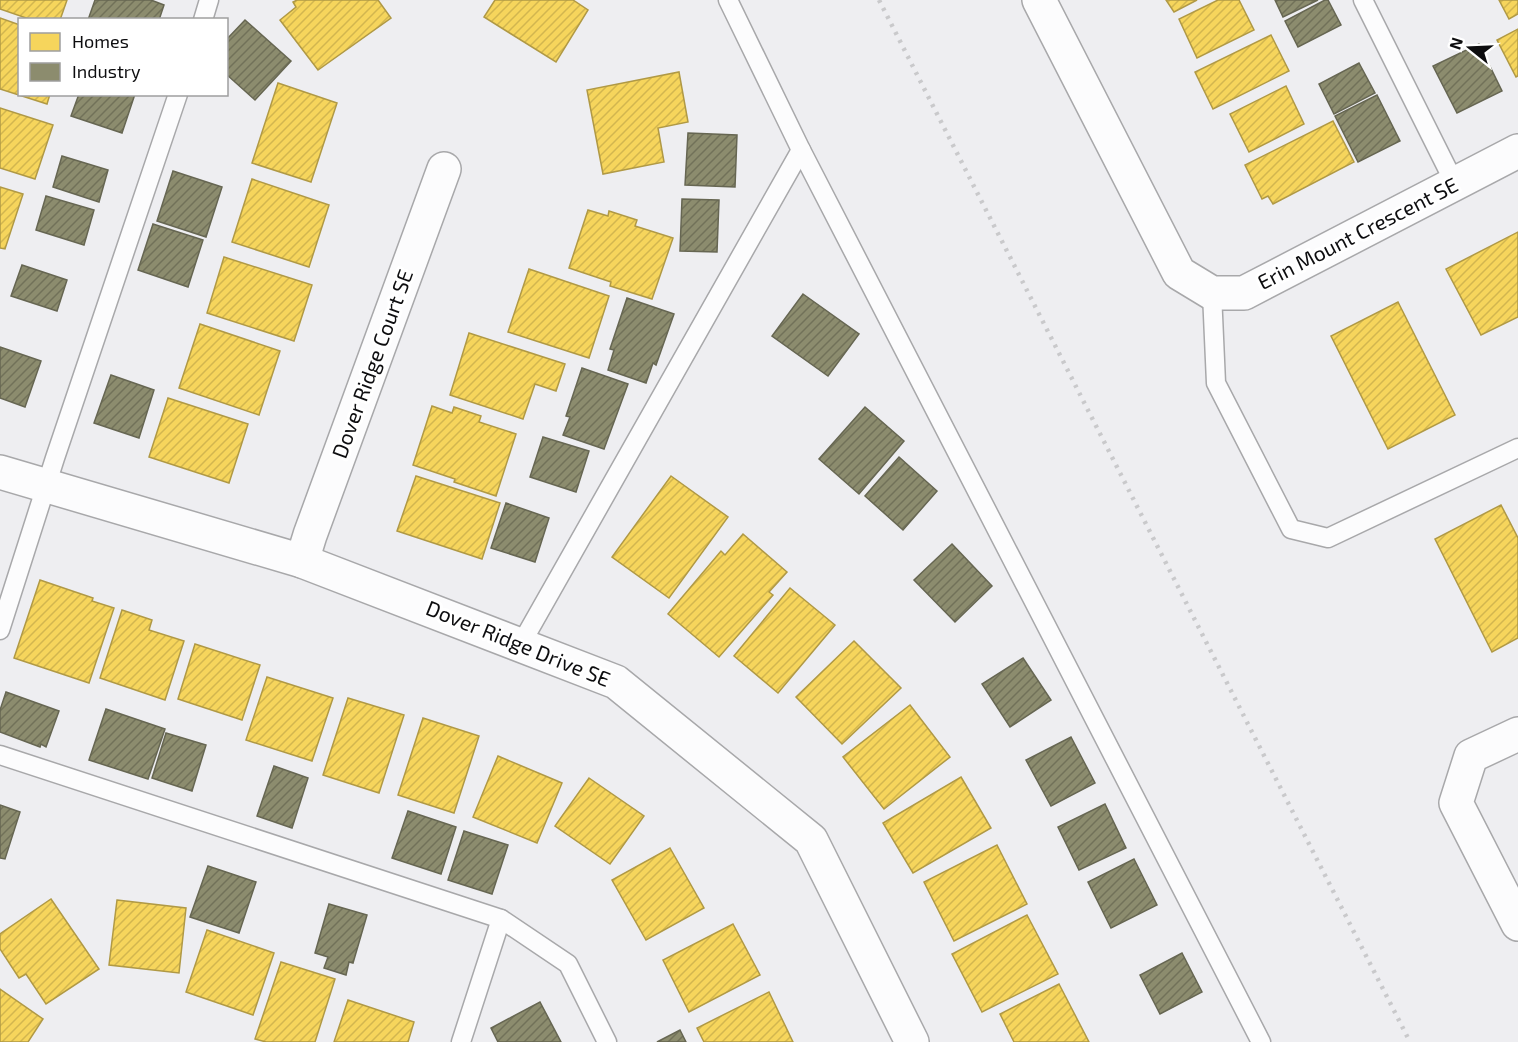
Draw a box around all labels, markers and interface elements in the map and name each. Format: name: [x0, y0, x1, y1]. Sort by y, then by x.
legend: [18, 18, 228, 96]
north arrow: [1440, 18, 1500, 78]
text: Homes: [72, 30, 129, 52]
text: N: [1444, 35, 1466, 52]
text: Industry: [72, 60, 141, 82]
street label: Erin Mount Crescent SE: [1253, 171, 1462, 294]
street label: Dover Ridge Court SE: [326, 266, 417, 461]
street label: Dover Ridge Drive SE: [423, 594, 614, 691]

